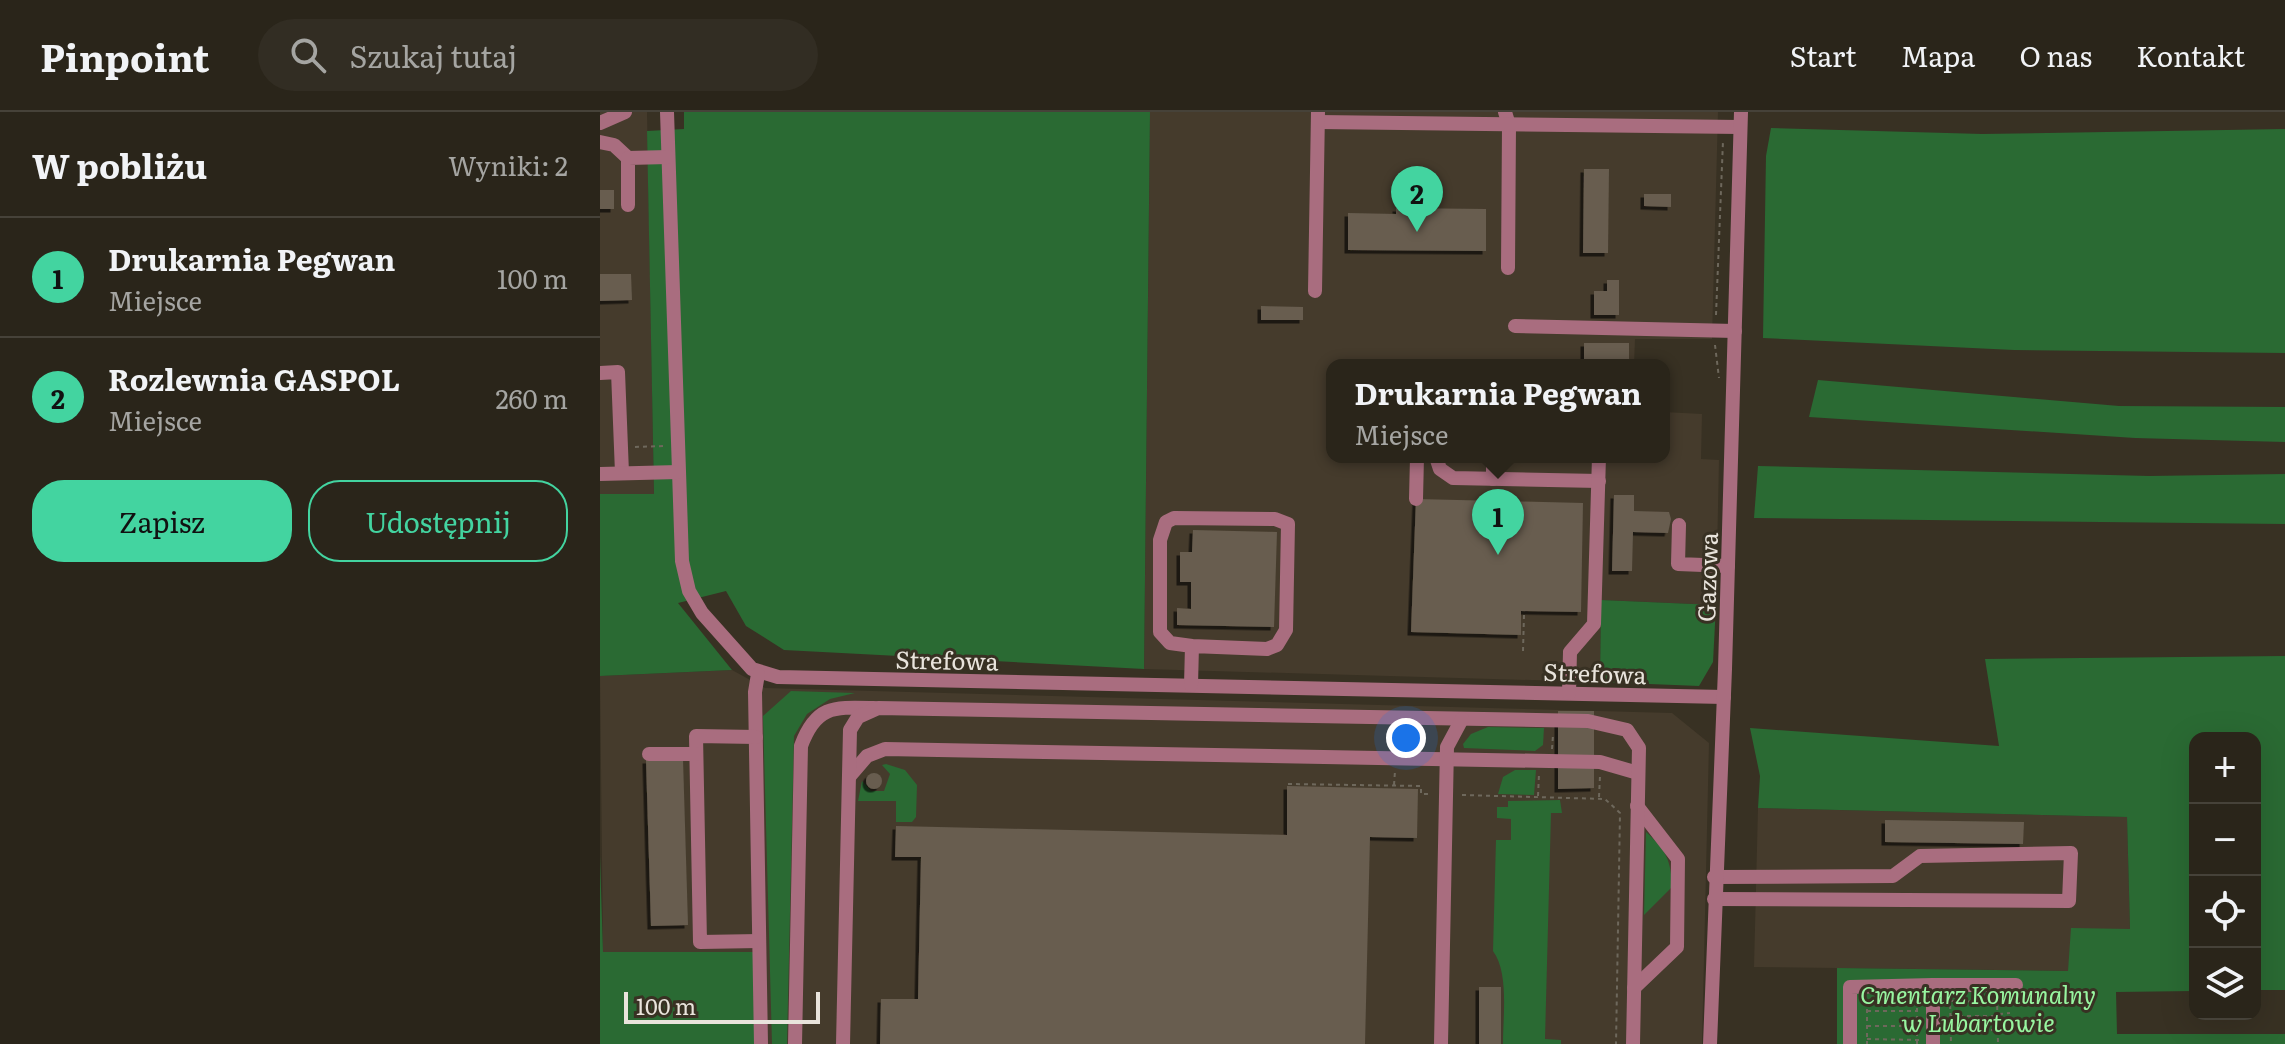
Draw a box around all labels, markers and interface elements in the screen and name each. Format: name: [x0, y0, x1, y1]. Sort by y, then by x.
search box: [258, 19, 818, 91]
text: Pinpoint: [40, 27, 210, 84]
icon: search: [286, 33, 330, 77]
text: Szukaj tutaj: [350, 33, 517, 77]
text: Start: [1790, 34, 1857, 76]
text: Mapa: [1901, 34, 1975, 76]
text: O nas: [2019, 34, 2092, 76]
text: Kontakt: [2136, 34, 2245, 76]
text: W pobliżu: [32, 139, 207, 189]
text: Wyniki: 2: [448, 145, 568, 184]
pin: 2: [1391, 166, 1443, 232]
text: Drukarnia Pegwan: [108, 236, 395, 280]
text: 1: [53, 258, 63, 297]
text: 100 m: [497, 258, 568, 297]
text: Miejsce: [108, 280, 202, 319]
text: Rozlewnia GASPOL: [108, 356, 400, 400]
popup: [1326, 359, 1670, 463]
text: Drukarnia Pegwan: [1354, 370, 1642, 414]
text: 2: [51, 378, 65, 417]
text: 260 m: [495, 378, 568, 417]
text: Miejsce: [108, 400, 202, 439]
text: Miejsce: [1354, 414, 1448, 453]
button: Zapisz: [32, 480, 292, 562]
button: Udostępnij: [308, 480, 568, 562]
pin: 1: [1472, 489, 1524, 555]
street label: Gazowa: [1687, 531, 1725, 622]
street label: Strefowa: [895, 641, 999, 677]
street label: Strefowa: [1543, 653, 1647, 691]
your location: [1386, 718, 1426, 758]
map controls: [2189, 732, 2261, 1020]
button: +: [2189, 732, 2261, 804]
button: −: [2189, 804, 2261, 876]
button: locate: [2189, 876, 2261, 948]
button: layers: [2189, 948, 2261, 1020]
park label: Cmentarz Komunalny w Lubartowie: [1860, 976, 2096, 1039]
scale bar: [624, 988, 820, 1024]
text: 100 m: [636, 989, 696, 1022]

